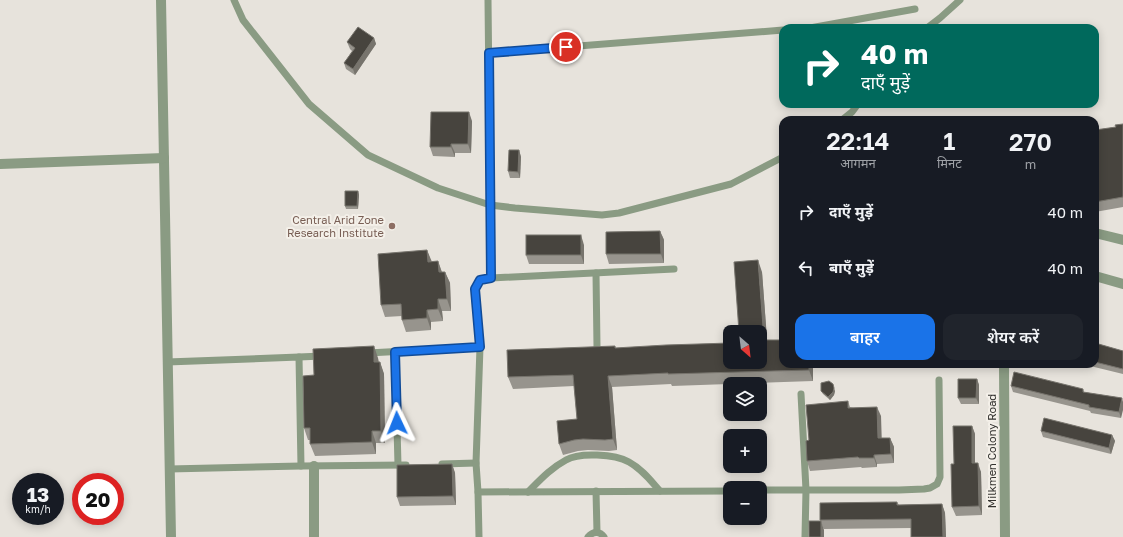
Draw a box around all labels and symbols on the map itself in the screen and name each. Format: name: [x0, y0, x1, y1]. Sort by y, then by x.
pin: [549, 30, 583, 64]
place label: Central Arid Zone Research Institute: [287, 213, 384, 239]
marker: Central Arid Zone Research Institute: [387, 221, 397, 231]
north arrow: [723, 325, 767, 369]
street label: Milkmen Colony Road: [985, 394, 998, 508]
position arrow: [376, 402, 418, 444]
speed limit sign: 20: [72, 473, 124, 525]

